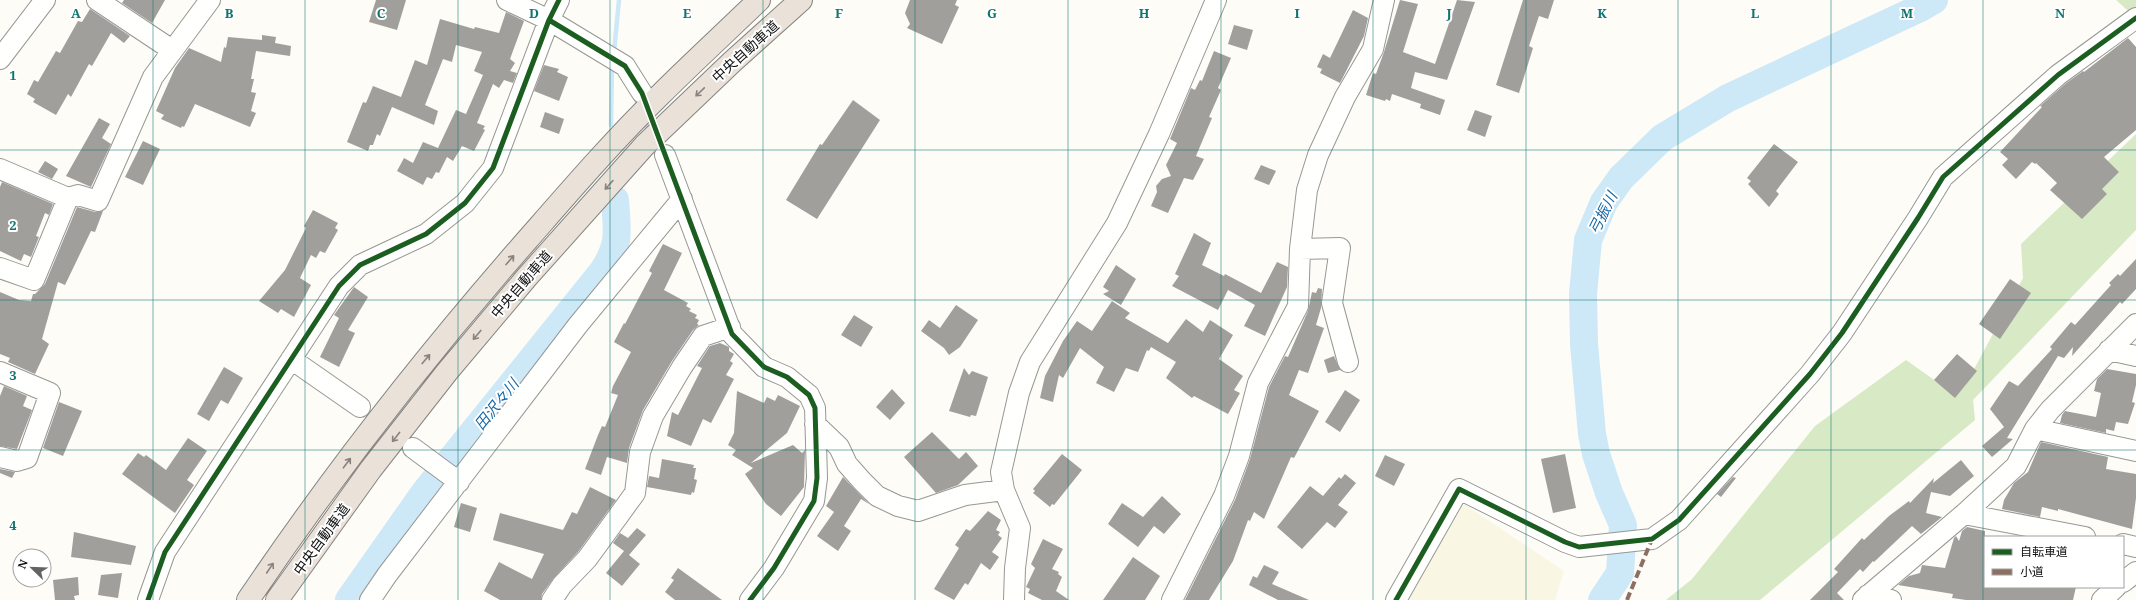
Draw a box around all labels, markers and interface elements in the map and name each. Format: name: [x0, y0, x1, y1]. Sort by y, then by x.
text: A: [71, 4, 81, 22]
text: B: [225, 4, 234, 22]
text: C: [377, 4, 386, 22]
text: D: [529, 4, 539, 22]
text: E: [683, 4, 692, 22]
text: F: [835, 4, 843, 22]
text: G: [987, 4, 997, 22]
text: H: [1139, 4, 1150, 22]
text: I: [1294, 4, 1300, 22]
text: J: [1445, 4, 1452, 22]
text: K: [1597, 4, 1607, 22]
text: L: [1751, 4, 1760, 22]
text: M: [1901, 4, 1914, 22]
text: N: [2055, 4, 2066, 22]
street label: 中央自動車道: [707, 16, 783, 86]
text: 1: [9, 66, 17, 84]
one-way arrow: [695, 87, 705, 97]
one-way arrow: [604, 180, 614, 190]
water label: 弓振川: [1583, 187, 1622, 238]
text: 2: [9, 216, 17, 234]
street label: 中央自動車道: [486, 246, 556, 322]
one-way arrow: [505, 255, 514, 265]
one-way arrow: [473, 330, 482, 341]
one-way arrow: [421, 354, 430, 365]
text: 3: [9, 366, 17, 384]
water label: 田沢々川: [469, 373, 524, 434]
one-way arrow: [392, 431, 400, 442]
one-way arrow: [343, 457, 351, 468]
street label: 中央自動車道: [289, 499, 353, 579]
text: 4: [9, 516, 17, 534]
legend: [1984, 536, 2124, 588]
text: 自転車道: [2020, 543, 2068, 560]
north arrow: [12, 548, 52, 588]
text: N: [14, 557, 31, 571]
one-way arrow: [266, 562, 274, 573]
text: 小道: [2020, 563, 2044, 580]

